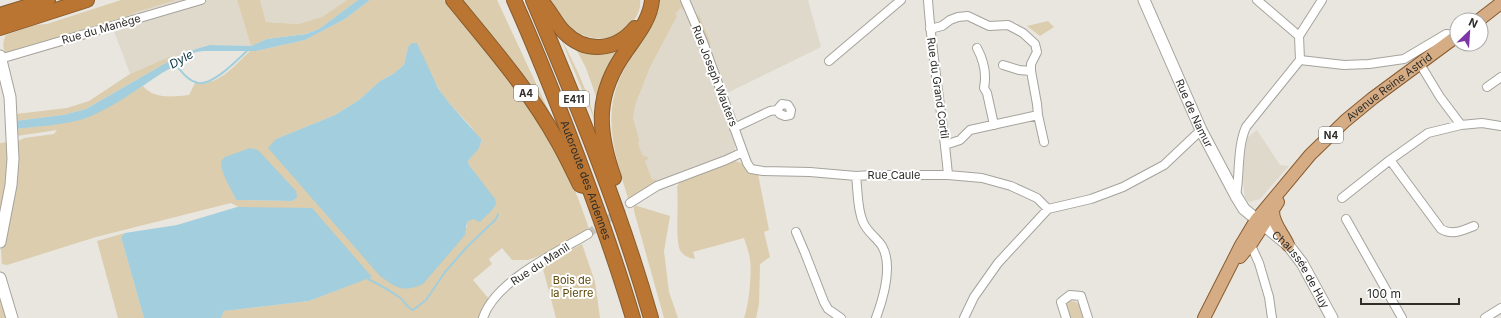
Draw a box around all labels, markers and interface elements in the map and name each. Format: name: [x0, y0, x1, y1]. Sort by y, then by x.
street label: Rue du Manège: [60, 11, 142, 47]
north arrow: [1449, 12, 1489, 52]
text: N: [1466, 15, 1480, 31]
street label: Rue Joseph Wauters: [689, 23, 741, 129]
street label: Rue du Grand Cortil: [924, 36, 952, 140]
water label: Dyle: [166, 46, 196, 72]
street label: Avenue Reine Astrid: [1343, 50, 1435, 124]
street label: Rue de Namur: [1172, 77, 1216, 150]
road number: A4: [514, 85, 538, 101]
road number: E411: [559, 91, 589, 107]
street label: Autoroute des Ardennes: [557, 118, 614, 242]
road number: N4: [1319, 127, 1343, 143]
street label: Rue Caule: [868, 168, 920, 182]
street label: Chaussée de Huy: [1269, 228, 1332, 311]
street label: Rue du Manil: [508, 240, 572, 288]
park label: Bois de la Pierre: [551, 273, 593, 300]
scale bar: [1361, 280, 1459, 306]
text: 100 m: [1367, 286, 1401, 301]

